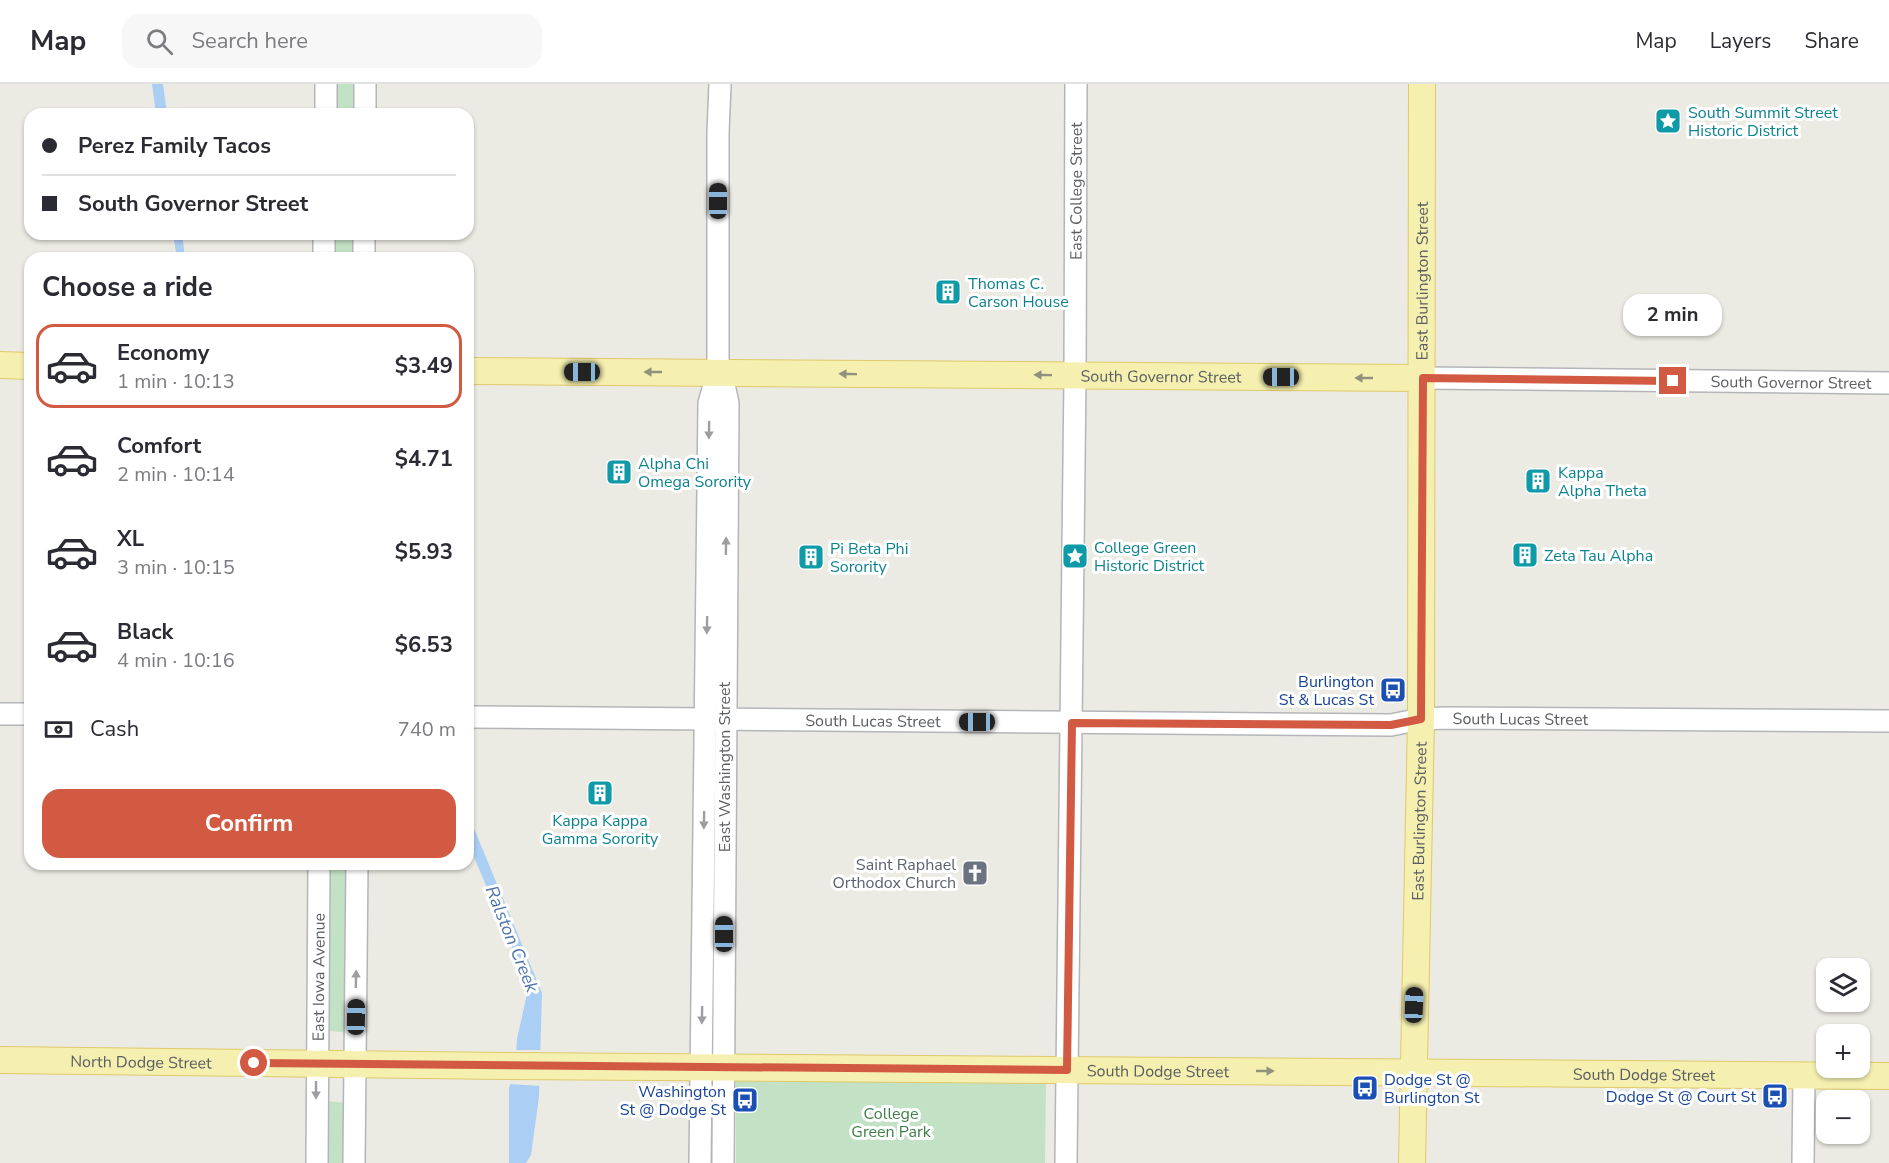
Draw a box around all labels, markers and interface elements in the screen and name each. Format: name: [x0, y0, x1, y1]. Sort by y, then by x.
search box: [122, 14, 542, 68]
text: Map: [30, 22, 86, 60]
icon: search: [143, 25, 176, 58]
text: Search here: [191, 26, 308, 56]
text: Map: [1635, 27, 1677, 55]
text: Layers: [1710, 27, 1771, 55]
text: Share: [1804, 27, 1859, 55]
place label: South Summit Street Historic District: [1688, 102, 1838, 142]
place icon: South Summit Street Historic District: [1653, 106, 1683, 136]
street label: East College Street: [1065, 122, 1088, 260]
text: Perez Family Tacos: [78, 131, 271, 161]
car: [709, 183, 727, 219]
text: South Governor Street: [78, 189, 308, 219]
street label: East Burlington Street: [1412, 201, 1434, 361]
text: Choose a ride: [42, 269, 213, 306]
place label: Thomas C. Carson House: [968, 273, 1069, 313]
building icon: Thomas C. Carson House: [933, 277, 963, 307]
callout: 2 min: [1624, 294, 1722, 336]
text: 2 min: [1647, 301, 1698, 328]
text: Economy: [117, 338, 209, 368]
icon: car: [45, 339, 99, 393]
text: $3.49: [395, 351, 453, 381]
car: [564, 363, 600, 381]
street label: South Governor Street: [1080, 365, 1242, 389]
one-way arrow: [644, 367, 663, 377]
route end: [1659, 367, 1686, 394]
text: 1 min · 10:13: [117, 368, 235, 395]
car: [1263, 368, 1299, 386]
one-way arrow: [839, 369, 858, 378]
one-way arrow: [1034, 370, 1053, 380]
street label: South Governor Street: [1710, 371, 1872, 395]
one-way arrow: [1355, 373, 1374, 383]
one-way arrow: [704, 420, 714, 439]
text: Comfort: [117, 431, 201, 461]
icon: car: [45, 432, 99, 486]
text: $4.71: [395, 444, 453, 474]
place label: Alpha Chi Omega Sorority: [638, 453, 752, 493]
building icon: Alpha Chi Omega Sorority: [604, 457, 634, 487]
text: 2 min · 10:14: [117, 461, 235, 488]
place label: Kappa Alpha Theta: [1558, 462, 1647, 502]
building icon: Kappa Alpha Theta: [1523, 466, 1553, 496]
text: XL: [117, 524, 144, 554]
icon: car: [45, 525, 99, 579]
text: $5.93: [395, 537, 453, 567]
one-way arrow: [722, 537, 731, 556]
place label: College Green Historic District: [1094, 537, 1205, 577]
place label: Pi Beta Phi Sorority: [830, 538, 908, 578]
building icon: Zeta Tau Alpha: [1510, 540, 1540, 570]
place icon: College Green Historic District: [1060, 541, 1090, 571]
building icon: Pi Beta Phi Sorority: [796, 542, 826, 572]
place label: Zeta Tau Alpha: [1544, 545, 1653, 567]
text: 3 min · 10:15: [117, 554, 235, 581]
one-way arrow: [702, 615, 711, 634]
text: Black: [117, 617, 173, 647]
icon: car: [45, 618, 99, 672]
text: $6.53: [395, 630, 453, 660]
text: 4 min · 10:16: [117, 647, 235, 674]
place label: Burlington St & Lucas St: [1279, 671, 1374, 711]
bus stop icon: Burlington St & Lucas St: [1378, 675, 1408, 705]
street label: East Washington Street: [714, 681, 736, 852]
street label: South Lucas Street: [1453, 708, 1589, 731]
street label: South Lucas Street: [805, 710, 941, 733]
icon: cash: [42, 713, 75, 746]
car: [959, 713, 995, 731]
text: Cash: [90, 714, 139, 744]
text: 740 m: [398, 716, 456, 743]
street label: East Burlington Street: [1407, 741, 1433, 901]
building icon: Kappa Kappa Gamma Sorority: [585, 778, 615, 808]
button: Confirm: [42, 789, 456, 858]
place label: Kappa Kappa Gamma Sorority: [542, 810, 659, 850]
one-way arrow: [699, 810, 709, 829]
place label: Saint Raphael Orthodox Church: [832, 854, 956, 894]
church icon: Saint Raphael Orthodox Church: [960, 858, 990, 888]
water label: Ralston Creek: [480, 882, 545, 997]
street label: East Iowa Avenue: [308, 913, 331, 1041]
car: [715, 916, 733, 952]
map controls: [1816, 958, 1870, 1144]
button: layers: [1816, 958, 1870, 1012]
one-way arrow: [351, 969, 361, 988]
car: [1404, 987, 1424, 1023]
car: [347, 999, 365, 1035]
one-way arrow: [698, 1005, 707, 1024]
button: +: [1816, 1024, 1870, 1078]
route start: [240, 1049, 267, 1076]
street label: North Dodge Street: [70, 1051, 212, 1075]
street label: South Dodge Street: [1087, 1060, 1230, 1083]
street label: South Dodge Street: [1573, 1064, 1716, 1087]
one-way arrow: [1255, 1066, 1274, 1076]
place label: Dodge St @ Burlington St: [1384, 1069, 1480, 1109]
bus stop icon: Dodge St @ Burlington St: [1350, 1073, 1380, 1103]
one-way arrow: [312, 1081, 321, 1100]
place label: Washington St @ Dodge St: [620, 1081, 726, 1121]
bus stop icon: Dodge St @ Court St: [1760, 1081, 1790, 1111]
bus stop icon: Washington St @ Dodge St: [730, 1085, 760, 1115]
place label: Dodge St @ Court St: [1606, 1086, 1756, 1108]
button: −: [1816, 1090, 1870, 1144]
park label: College Green Park: [851, 1103, 932, 1143]

